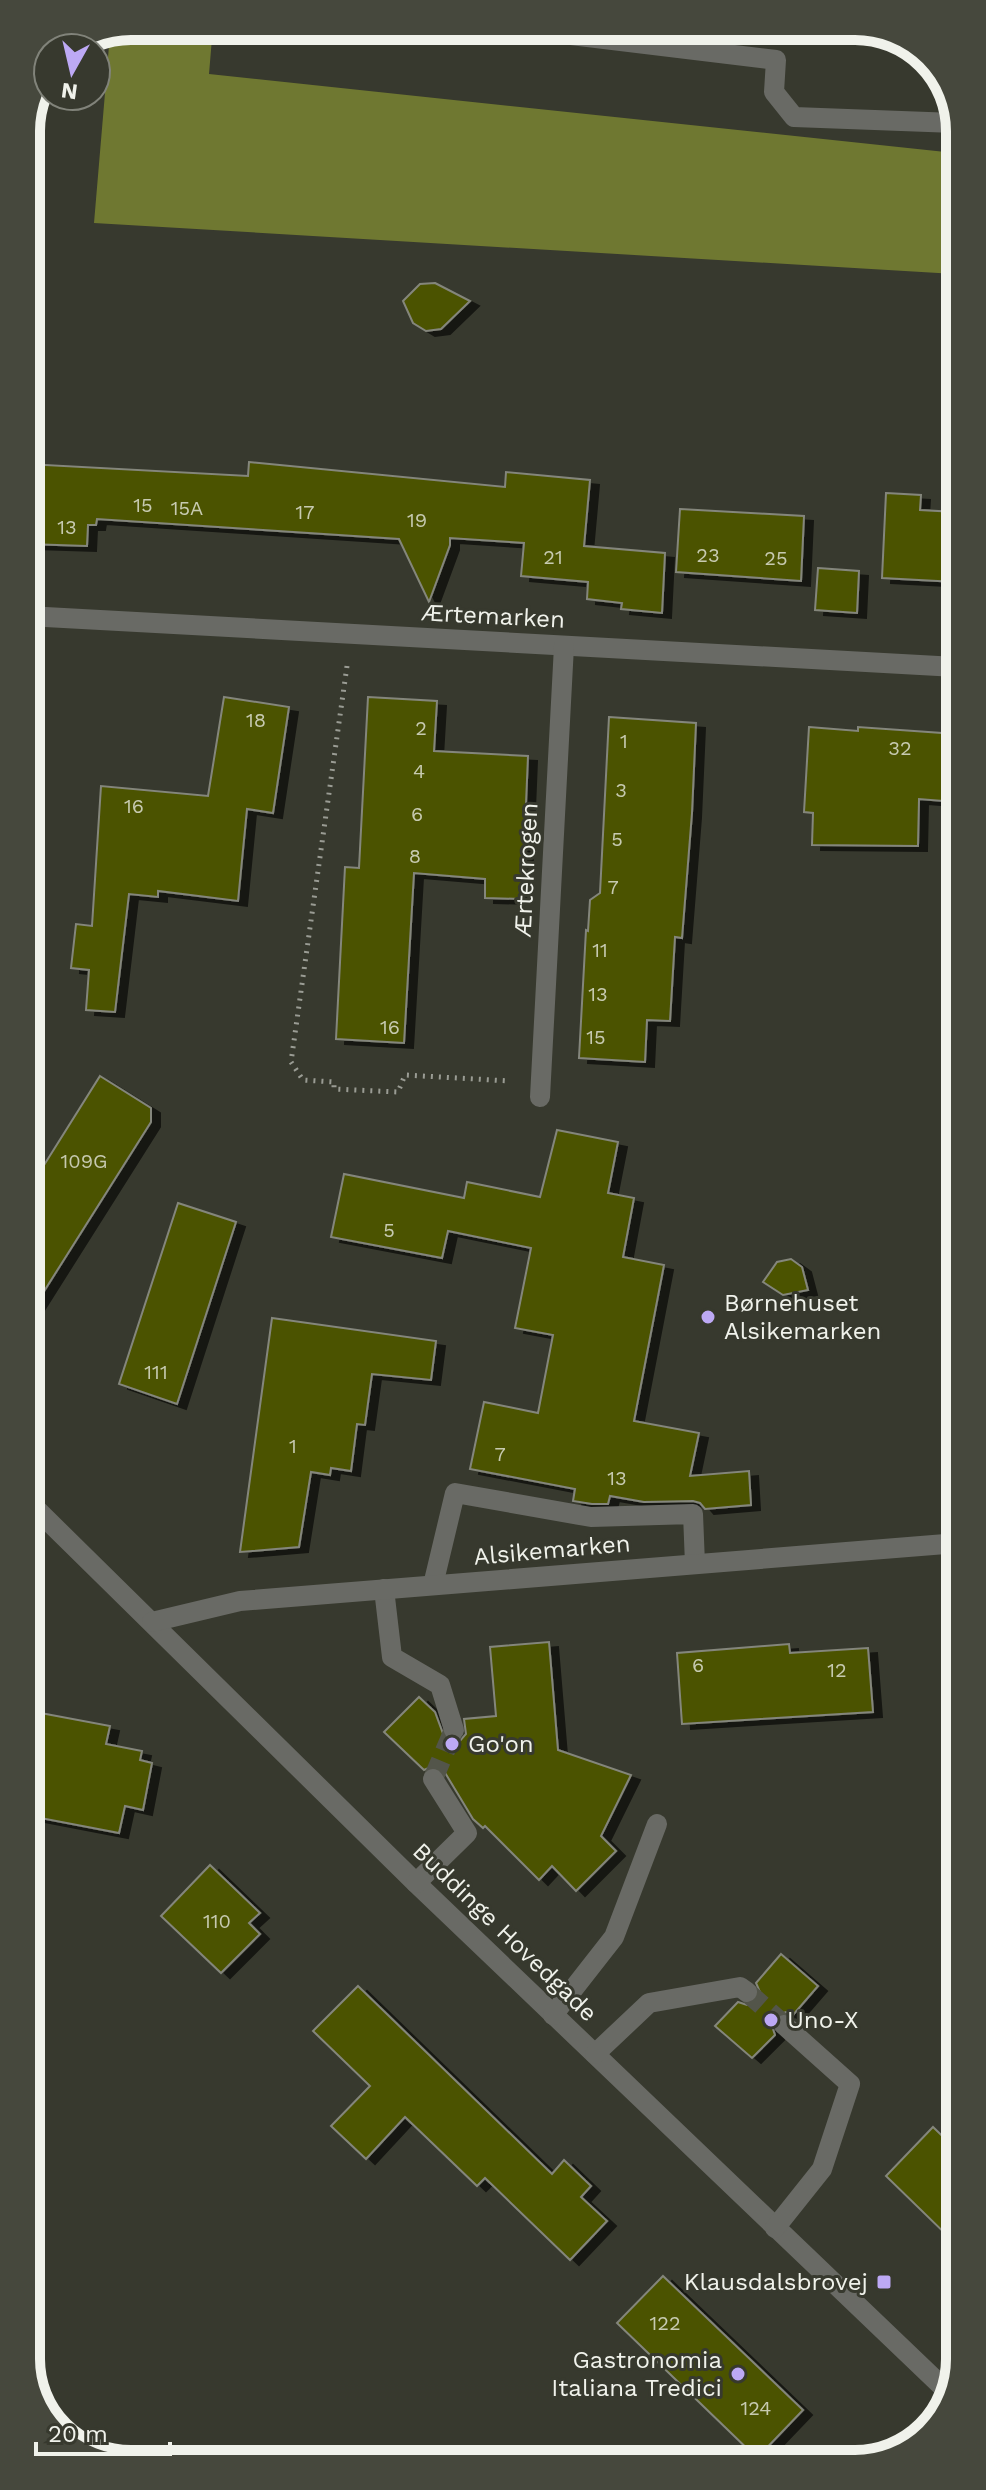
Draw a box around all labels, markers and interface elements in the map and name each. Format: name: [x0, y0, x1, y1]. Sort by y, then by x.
north arrow: [32, 32, 112, 112]
text: N: [59, 78, 79, 105]
house number: 15: [133, 493, 153, 517]
house number: 15A: [171, 496, 203, 520]
house number: 17: [295, 500, 315, 524]
house number: 19: [407, 508, 427, 532]
house number: 13: [57, 515, 77, 539]
house number: 23: [696, 543, 720, 567]
house number: 21: [543, 545, 563, 569]
house number: 25: [764, 546, 788, 570]
street label: Ærtemarken: [420, 598, 566, 634]
house number: 18: [246, 708, 266, 732]
house number: 2: [415, 716, 427, 740]
house number: 1: [620, 729, 628, 753]
house number: 32: [888, 736, 912, 760]
house number: 4: [413, 759, 425, 783]
house number: 3: [615, 778, 627, 802]
house number: 16: [124, 794, 144, 818]
house number: 6: [411, 802, 423, 826]
street label: Ærtekrogen: [508, 802, 544, 938]
house number: 5: [611, 827, 623, 851]
house number: 8: [409, 844, 421, 868]
house number: 7: [607, 875, 619, 899]
house number: 11: [592, 938, 608, 962]
house number: 13: [588, 982, 608, 1006]
house number: 16: [380, 1015, 400, 1039]
house number: 15: [586, 1025, 606, 1049]
house number: 109G: [60, 1149, 108, 1173]
house number: 5: [383, 1218, 395, 1242]
place label: Børnehuset Alsikemarken: [724, 1289, 881, 1345]
marker: Børnehuset Alsikemarken: [699, 1308, 717, 1326]
house number: 111: [144, 1360, 168, 1384]
house number: 1: [289, 1434, 297, 1458]
house number: 7: [494, 1442, 506, 1466]
house number: 13: [607, 1466, 627, 1490]
street label: Alsikemarken: [472, 1529, 632, 1571]
house number: 6: [692, 1653, 704, 1677]
house number: 12: [827, 1658, 847, 1682]
place label: Go'on: [468, 1730, 534, 1758]
marker: Go'on: [443, 1735, 461, 1753]
street label: Buddinge Hovedgade: [407, 1837, 603, 2027]
house number: 110: [203, 1909, 231, 1933]
place label: Uno-X: [787, 2006, 858, 2034]
marker: Uno-X: [762, 2011, 780, 2029]
place label: Klausdalsbrovej: [684, 2268, 868, 2296]
marker: Klausdalsbrovej: [875, 2273, 893, 2291]
house number: 122: [649, 2311, 681, 2335]
place label: Gastronomia Italiana Tredici: [551, 2346, 722, 2402]
marker: Gastronomia Italiana Tredici: [729, 2365, 747, 2383]
house number: 124: [740, 2396, 772, 2420]
scale bar: [36, 2406, 170, 2456]
text: 20 m: [48, 2420, 108, 2448]

